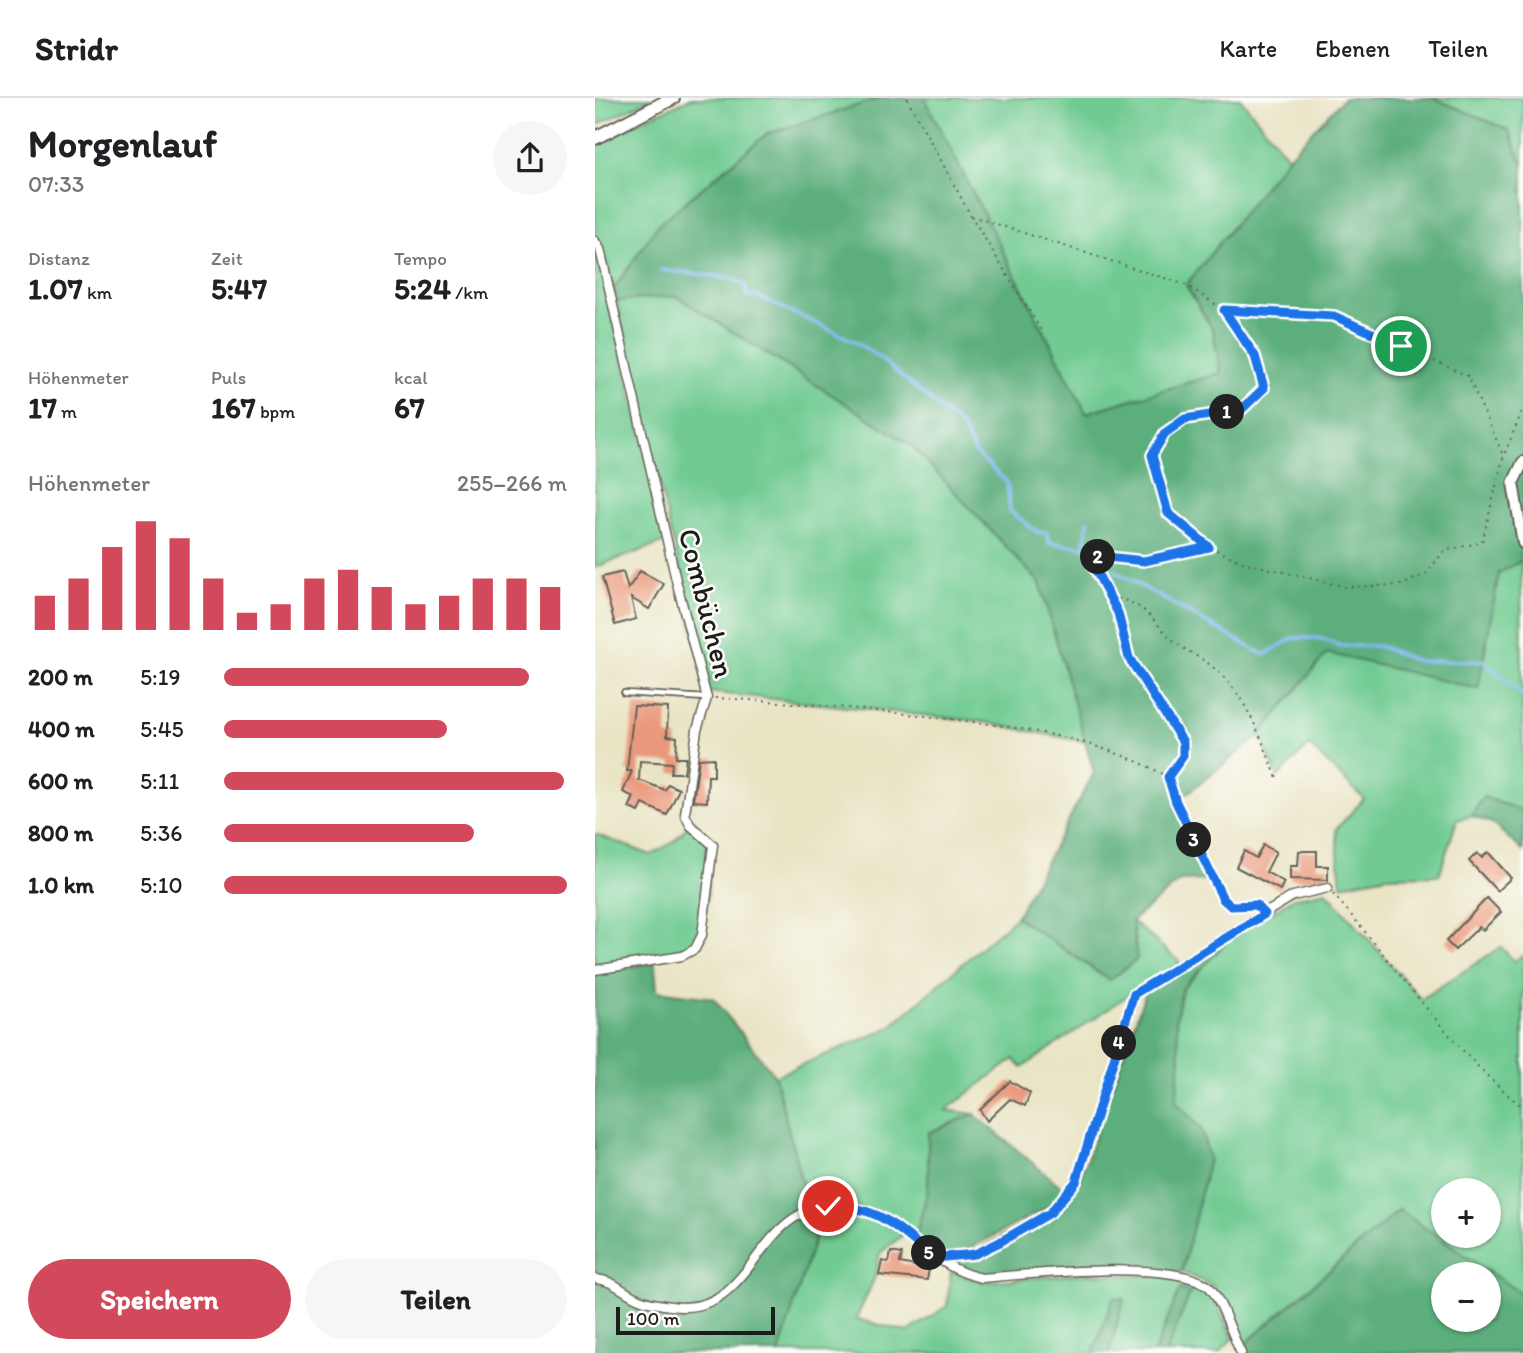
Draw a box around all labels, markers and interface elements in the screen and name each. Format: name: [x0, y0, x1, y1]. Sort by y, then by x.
text: Stridr: [35, 29, 118, 68]
text: Karte: [1219, 34, 1277, 63]
text: Ebenen: [1315, 34, 1390, 63]
text: Teilen: [1428, 34, 1488, 63]
text: Morgenlauf: [28, 121, 217, 167]
button: share: [493, 121, 567, 195]
text: 07:33: [28, 170, 84, 198]
text: Distanz: [28, 247, 90, 270]
text: Zeit: [211, 247, 243, 270]
text: Tempo: [394, 247, 447, 270]
text: 1.07: [28, 270, 83, 307]
text: 5:47: [211, 270, 267, 307]
text: 5:24: [394, 270, 451, 307]
text: km: [83, 281, 112, 304]
text: /km: [451, 281, 488, 304]
pin: [1371, 316, 1431, 376]
icon: arrive: [1382, 327, 1420, 365]
text: Höhenmeter: [28, 366, 129, 389]
text: Puls: [211, 366, 246, 389]
text: kcal: [394, 366, 428, 389]
text: 17: [28, 389, 57, 426]
text: 167: [211, 389, 256, 426]
text: 67: [394, 389, 425, 426]
pin: 1: [1209, 394, 1245, 430]
text: m: [57, 400, 77, 423]
text: bpm: [256, 400, 295, 423]
text: 1: [1222, 400, 1231, 423]
text: Höhenmeter: [28, 469, 150, 497]
text: 255–266 m: [457, 469, 567, 497]
street label: Combüchen: [671, 525, 743, 681]
pin: 2: [1081, 540, 1115, 574]
text: 2: [1093, 545, 1103, 568]
text: 200 m: [28, 663, 93, 691]
text: 5:19: [140, 663, 180, 691]
text: 400 m: [28, 715, 95, 743]
text: 5:45: [140, 715, 184, 743]
text: 600 m: [28, 767, 93, 795]
text: 5:11: [140, 767, 179, 795]
text: 800 m: [28, 819, 93, 847]
text: 5:36: [140, 819, 182, 847]
pin: 3: [1177, 822, 1211, 858]
text: 3: [1188, 828, 1199, 851]
text: 1.0 km: [28, 871, 94, 899]
text: 5:10: [140, 871, 183, 899]
pin: 4: [1101, 1026, 1137, 1060]
text: 4: [1113, 1031, 1124, 1054]
pin: [798, 1176, 858, 1236]
map controls: [1431, 1178, 1501, 1332]
button: +: [1431, 1178, 1501, 1248]
icon: check: [809, 1187, 847, 1225]
pin: 5: [911, 1236, 947, 1270]
text: 5: [924, 1241, 933, 1264]
button: Speichern: [28, 1259, 291, 1339]
button: Teilen: [305, 1259, 567, 1339]
button: −: [1431, 1262, 1501, 1332]
scale bar: [616, 1304, 775, 1336]
text: 100 m: [627, 1307, 679, 1330]

